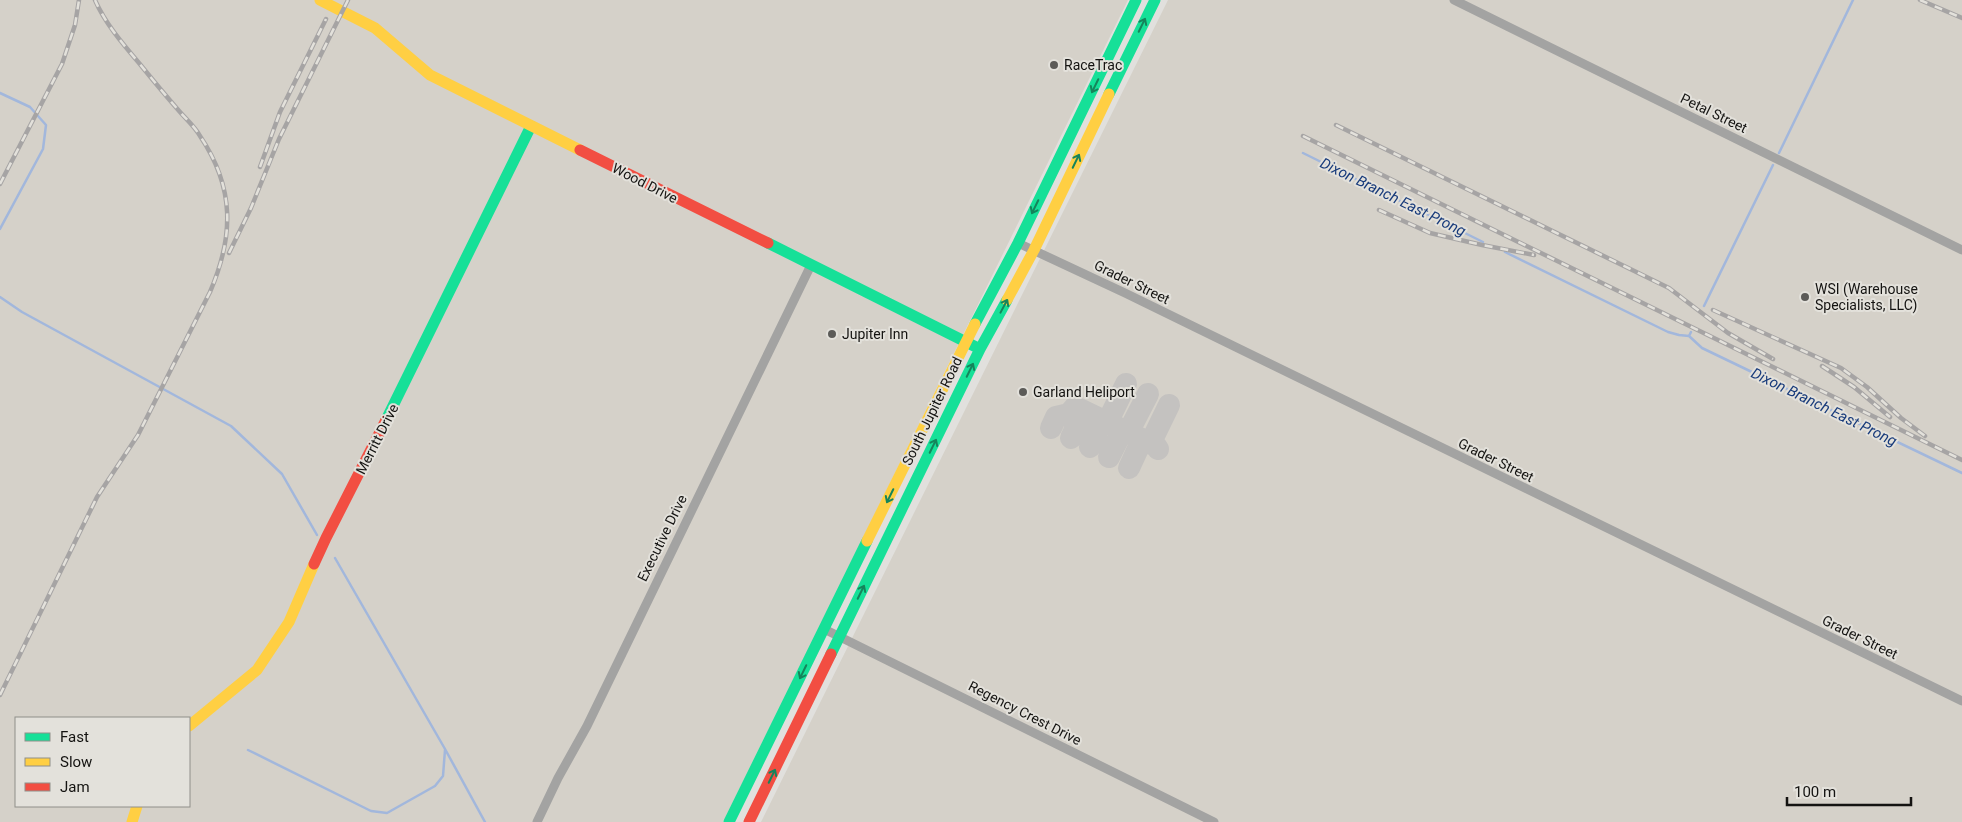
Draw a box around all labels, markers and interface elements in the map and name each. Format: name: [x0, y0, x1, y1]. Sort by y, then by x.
one-way arrow: [1138, 17, 1148, 32]
place label: RaceTrac: [1064, 57, 1122, 73]
marker: RaceTrac: [1048, 59, 1060, 71]
one-way arrow: [1090, 78, 1100, 93]
street label: Petal Street: [1678, 90, 1750, 136]
one-way arrow: [1072, 154, 1082, 169]
water label: Dixon Branch East Prong: [1317, 154, 1469, 240]
street label: Wood Drive: [610, 160, 680, 206]
one-way arrow: [1030, 200, 1040, 215]
street label: Grader Street: [1092, 257, 1173, 307]
place label: WSI (Warehouse Specialists, LLC): [1815, 281, 1918, 314]
marker: WSI (Warehouse Specialists, LLC): [1799, 291, 1811, 303]
one-way arrow: [999, 300, 1009, 314]
place label: Jupiter Inn: [842, 326, 908, 342]
marker: Jupiter Inn: [826, 328, 838, 340]
street label: South Jupiter Road: [899, 354, 965, 468]
one-way arrow: [966, 363, 975, 378]
water label: Dixon Branch East Prong: [1748, 364, 1900, 450]
place label: Garland Heliport: [1033, 384, 1135, 400]
marker: Garland Heliport: [1017, 386, 1029, 398]
street label: Merritt Drive: [352, 401, 402, 477]
street label: Grader Street: [1456, 435, 1537, 485]
one-way arrow: [929, 439, 938, 454]
one-way arrow: [885, 488, 894, 503]
street label: Executive Drive: [634, 492, 690, 584]
one-way arrow: [857, 585, 866, 600]
street label: Grader Street: [1820, 612, 1901, 662]
one-way arrow: [797, 664, 807, 679]
street label: Regency Crest Drive: [966, 678, 1084, 748]
legend: [15, 717, 190, 807]
text: Fast: [60, 728, 89, 746]
text: Slow: [60, 753, 92, 771]
one-way arrow: [768, 769, 777, 784]
scale bar: [1787, 774, 1911, 806]
text: Jam: [60, 778, 90, 796]
text: 100 m: [1794, 783, 1836, 801]

